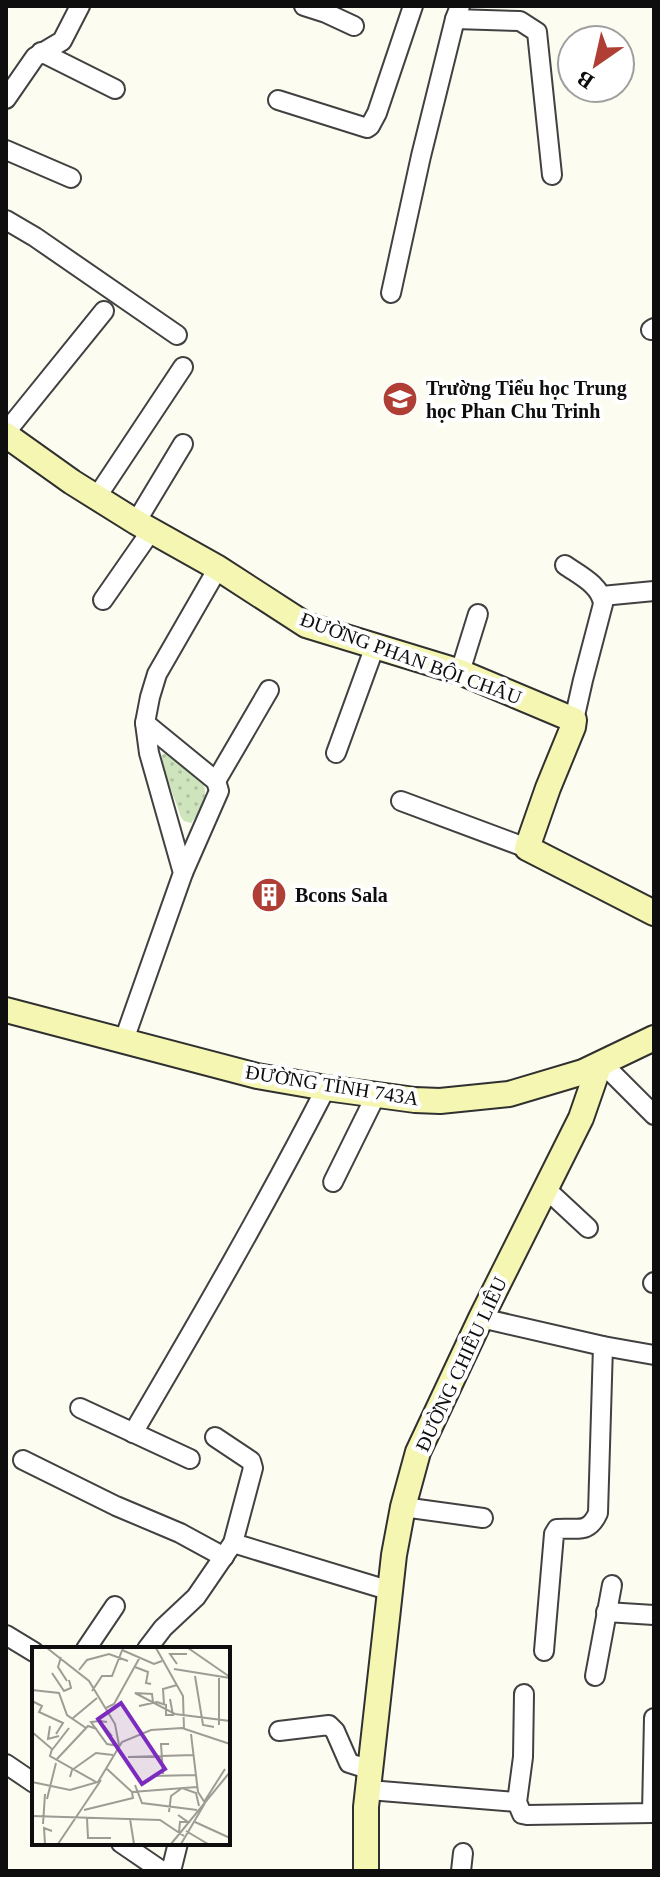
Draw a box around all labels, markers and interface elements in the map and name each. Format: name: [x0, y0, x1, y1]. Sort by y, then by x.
north arrow: [556, 24, 636, 104]
text: B: [572, 66, 598, 95]
place label: Trường Tiểu học Trung học Phan Chu Trinh: [426, 377, 627, 423]
school or university icon: Trường Tiểu học Trung học Phan Chu Trinh: [381, 380, 419, 418]
street label: ĐƯỜNG PHAN BỘI CHÂU: [297, 607, 526, 709]
building icon: Bcons Sala: [250, 876, 288, 914]
place label: Bcons Sala: [295, 884, 388, 906]
street label: ĐƯỜNG TỈNH 743A: [244, 1059, 421, 1110]
street label: ĐƯỜNG CHIÊU LIÊU: [410, 1272, 511, 1455]
inset map: [32, 1647, 230, 1845]

